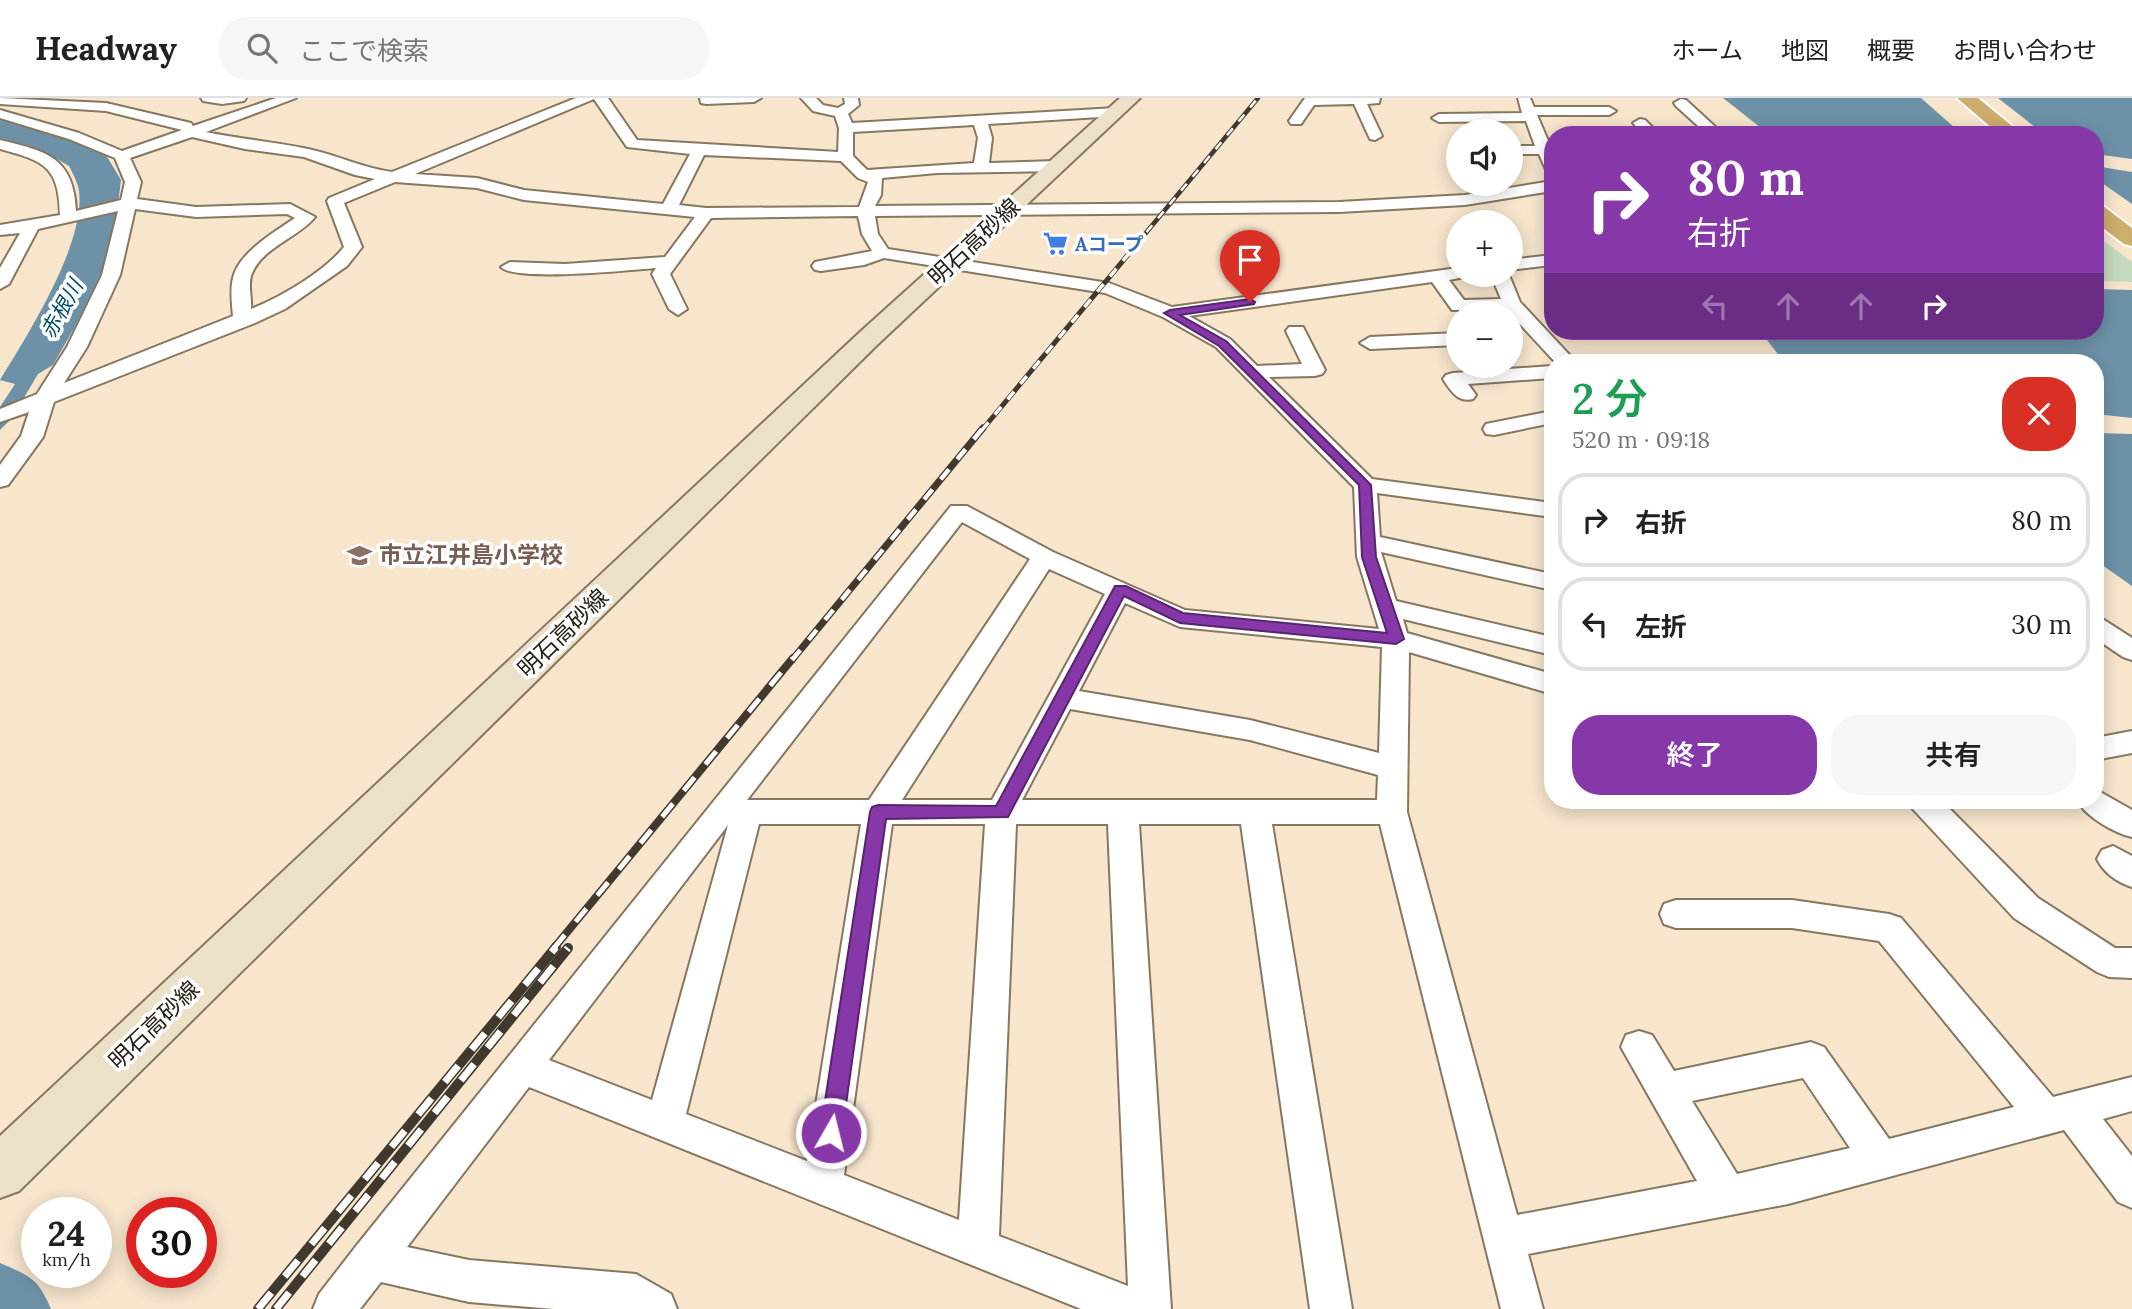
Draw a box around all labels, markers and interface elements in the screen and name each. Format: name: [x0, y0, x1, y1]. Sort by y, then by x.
search box: [219, 17, 709, 80]
text: Headway: [35, 27, 177, 69]
icon: search: [243, 29, 281, 67]
text: ここで検索: [299, 34, 429, 67]
text: ホーム: [1672, 35, 1743, 66]
text: 地図: [1781, 35, 1829, 66]
text: 概要: [1867, 35, 1915, 66]
text: お問い合わせ: [1953, 35, 2097, 66]
map controls: [1446, 119, 1523, 378]
button: sound: [1446, 119, 1523, 196]
text: 80 m: [1687, 146, 1804, 208]
icon: right: [1572, 154, 1663, 245]
street label: 明石高砂線: [922, 192, 1026, 291]
button: +: [1446, 210, 1523, 287]
text: 右折: [1687, 212, 1751, 253]
supermarket icon: Aコープ: [1041, 230, 1069, 258]
pin: [1220, 230, 1280, 302]
place label: Aコープ: [1075, 232, 1144, 256]
icon: arrive: [1231, 241, 1269, 279]
water label: 赤根川: [34, 273, 90, 343]
icon: left: [1696, 287, 1734, 325]
icon: ahead: [1769, 287, 1807, 325]
icon: ahead: [1842, 287, 1880, 325]
icon: right: [1915, 287, 1953, 325]
button: −: [1446, 301, 1523, 378]
text: 2 分: [1572, 372, 1647, 426]
button: close: [2002, 377, 2076, 451]
text: 520 m · 09:18: [1572, 425, 1710, 454]
icon: right: [1576, 501, 1614, 539]
text: 80 m: [2011, 504, 2072, 537]
text: 右折: [1635, 506, 1687, 539]
place label: 市立江井島小学校: [379, 540, 563, 569]
school or university icon: 市立江井島小学校: [345, 541, 373, 569]
street label: 明石高砂線: [511, 582, 614, 683]
icon: left: [1576, 605, 1614, 643]
text: 30 m: [2011, 608, 2072, 641]
text: 左折: [1635, 610, 1687, 643]
button: 終了: [1572, 715, 1817, 795]
button: 共有: [1831, 715, 2076, 795]
street label: 明石高砂線: [102, 974, 205, 1075]
position arrow: [794, 1096, 868, 1170]
speed limit sign: 30: [126, 1197, 217, 1288]
text: 24: [48, 1211, 85, 1256]
text: km/h: [42, 1248, 91, 1271]

